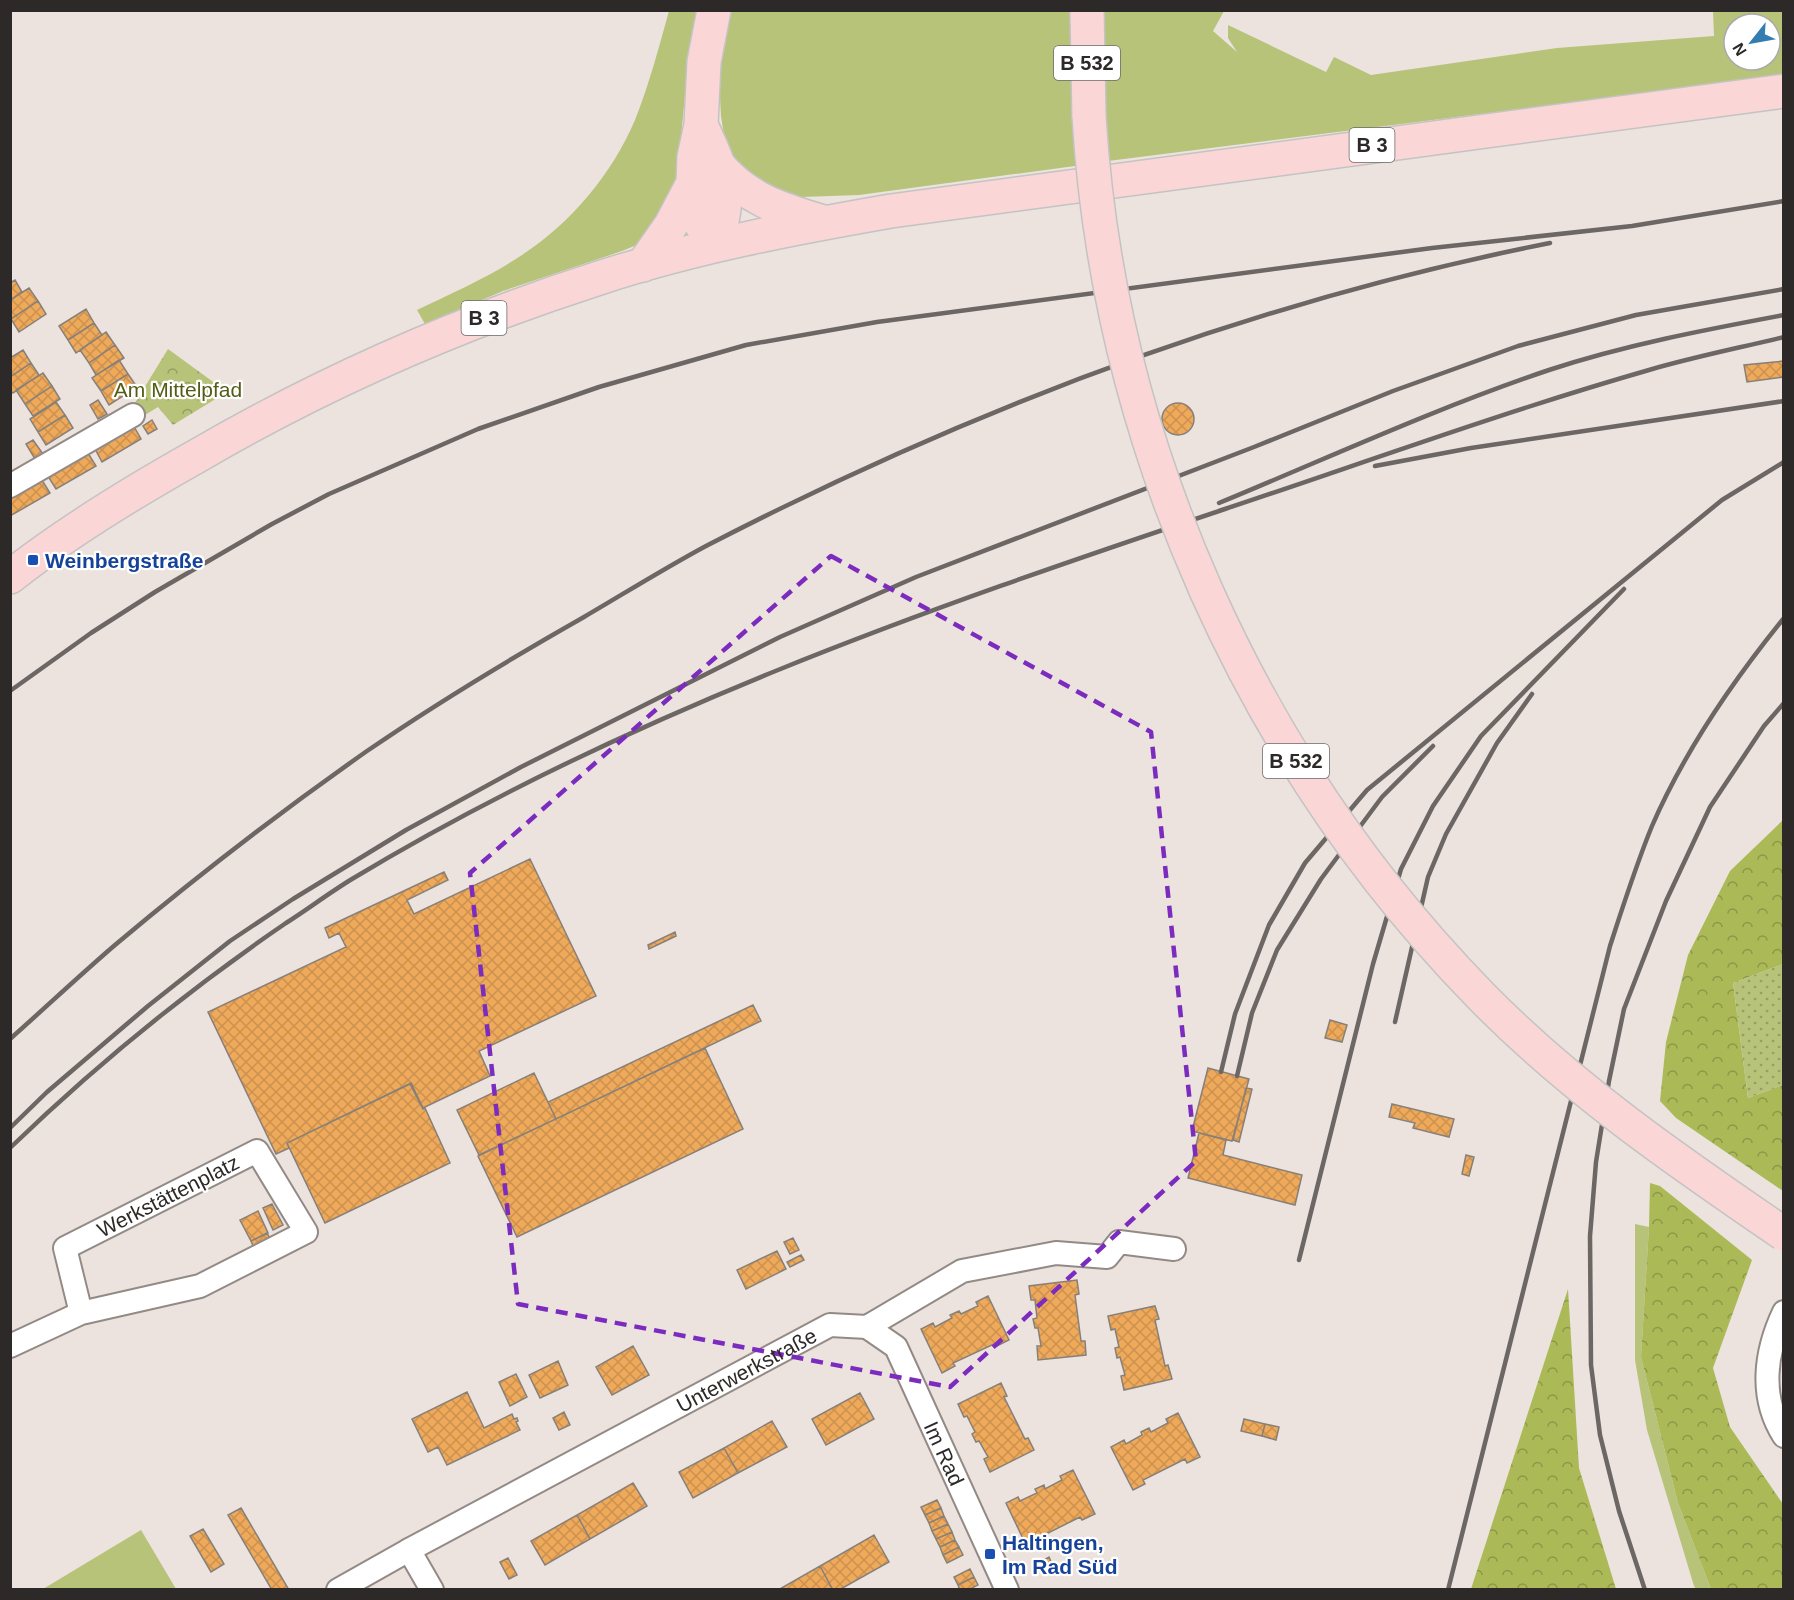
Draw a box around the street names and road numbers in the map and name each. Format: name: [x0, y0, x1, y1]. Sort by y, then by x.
road number: B 532: [1054, 46, 1120, 80]
road number: B 3: [1350, 128, 1394, 162]
road number: B 3: [462, 301, 506, 335]
road number: B 532: [1263, 744, 1329, 778]
street label: Werkstättenplatz: [93, 1150, 243, 1242]
street label: Unterwerkstraße: [672, 1323, 820, 1416]
street label: Im Rad: [920, 1418, 969, 1489]

